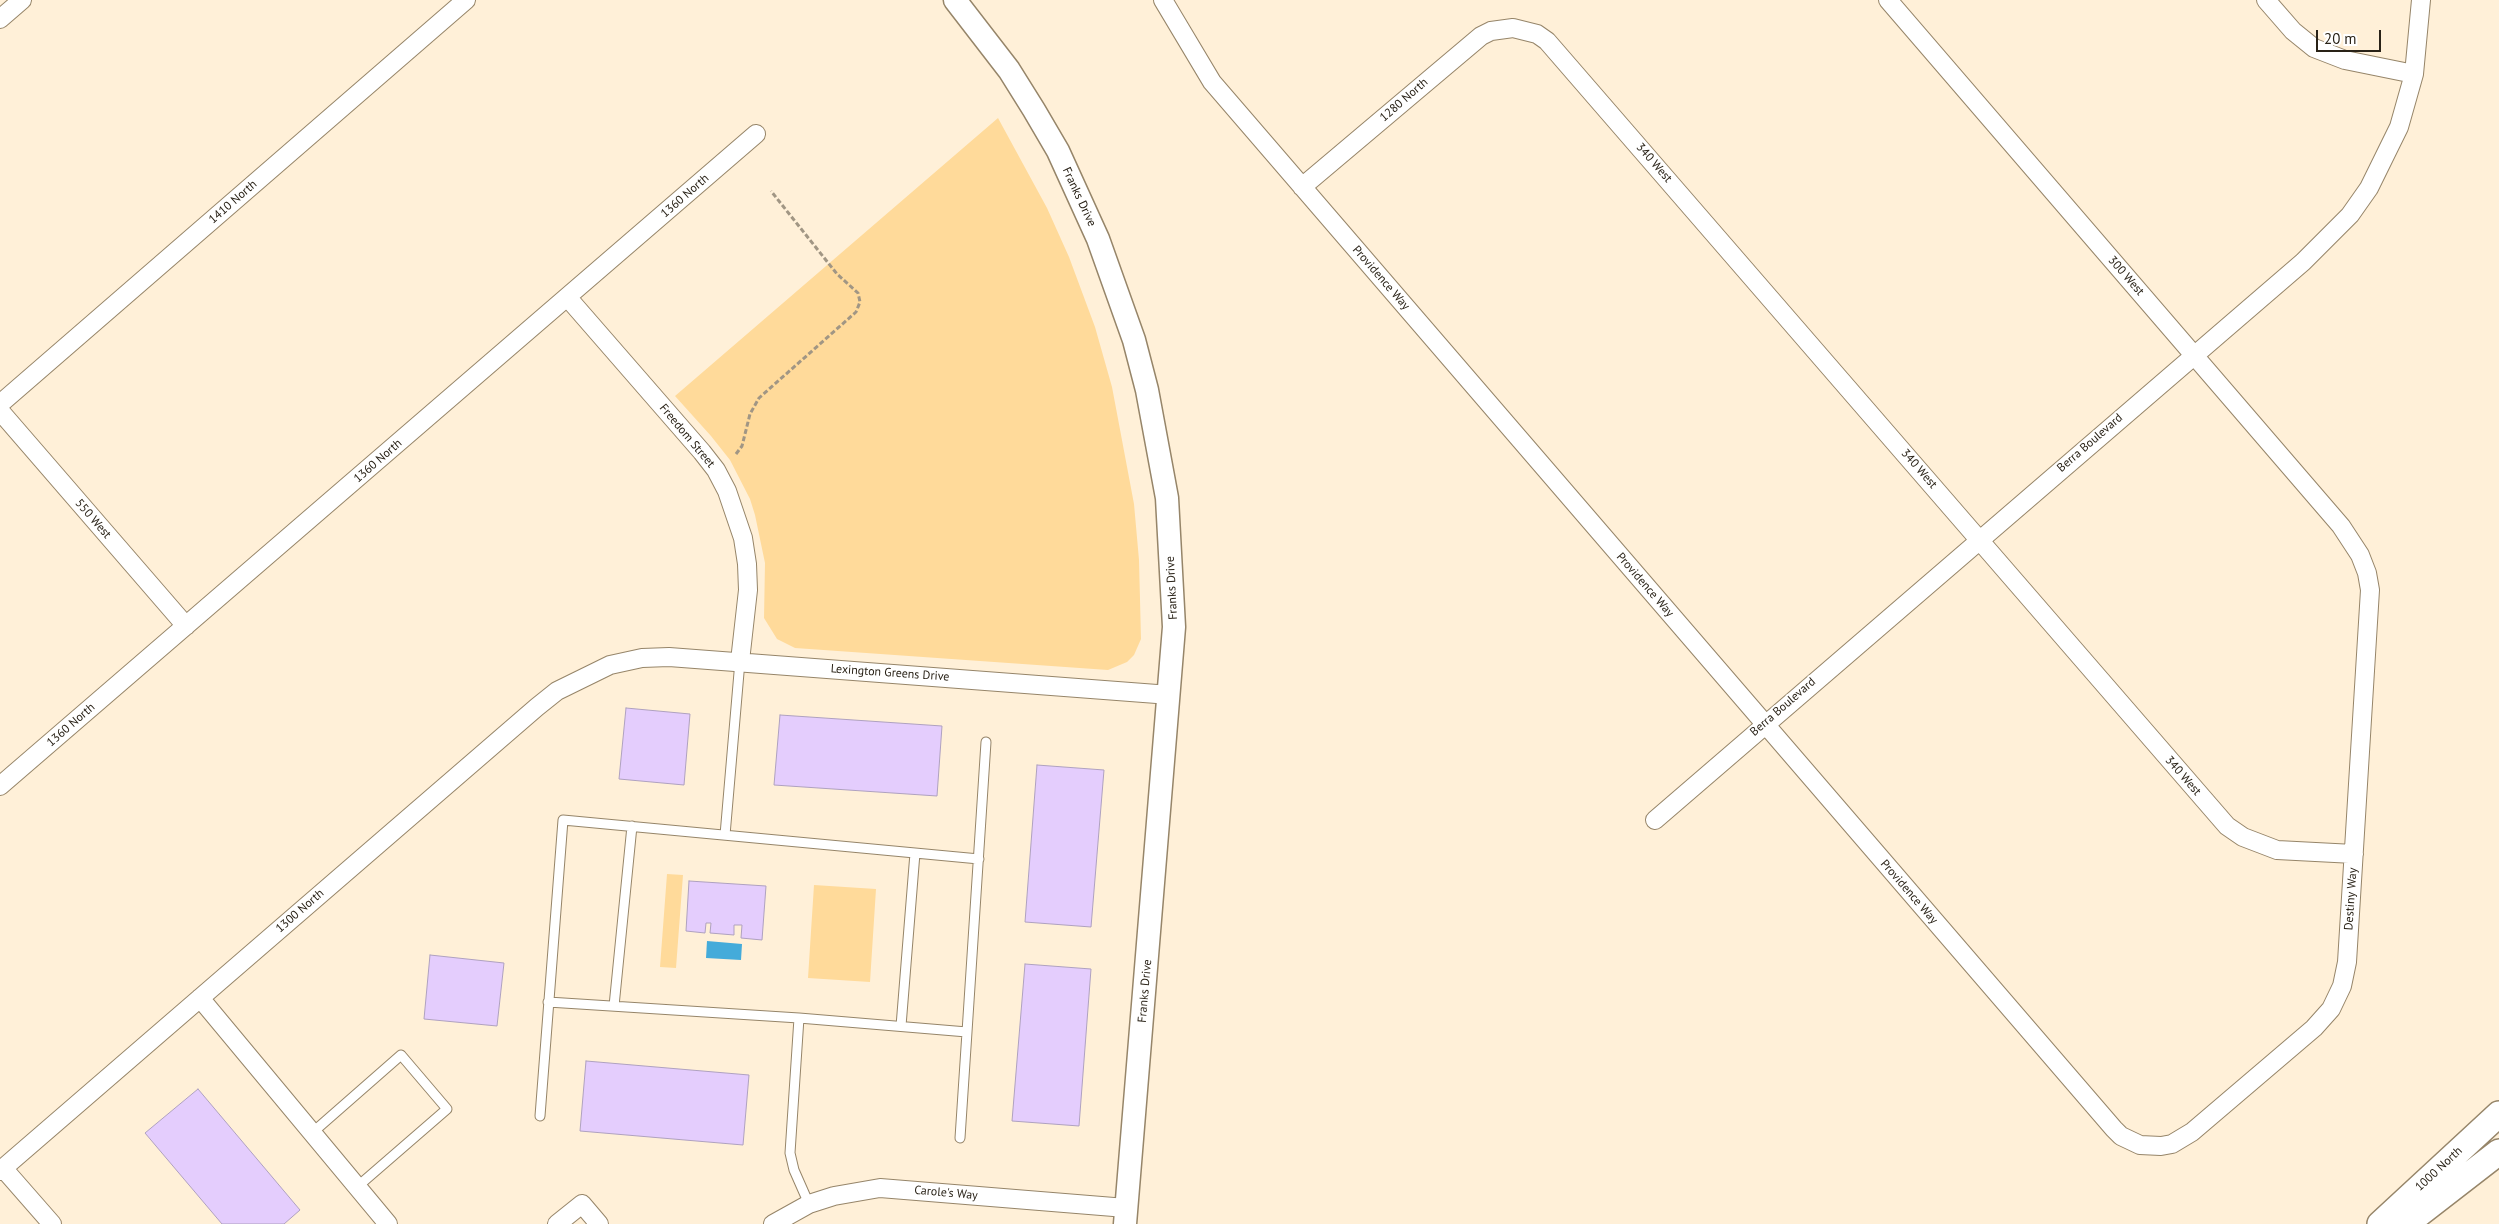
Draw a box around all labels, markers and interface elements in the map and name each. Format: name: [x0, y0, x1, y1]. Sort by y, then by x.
scale bar: [2319, 20, 2384, 52]
text: 20 m: [2324, 29, 2357, 48]
street label: 1280 North: [1377, 75, 1431, 125]
street label: 340 West: [1633, 140, 1675, 186]
street label: Franks Drive: [1059, 165, 1099, 229]
street label: 1360 North: [658, 171, 712, 221]
street label: 1410 North: [206, 177, 260, 227]
street label: Providence Way: [1349, 243, 1413, 313]
street label: 300 West: [2105, 253, 2147, 299]
street label: Freedom Street: [656, 401, 718, 471]
street label: Berra Boulevard: [2054, 411, 2126, 475]
street label: 1360 North: [351, 436, 405, 486]
street label: 340 West: [1898, 446, 1940, 492]
street label: 550 West: [72, 496, 114, 542]
street label: Providence Way: [1613, 550, 1677, 620]
street label: Franks Drive: [1163, 556, 1181, 620]
street label: Lexington Greens Drive: [830, 662, 950, 684]
street label: Berra Boulevard: [1747, 675, 1819, 739]
street label: 1360 North: [44, 700, 98, 750]
street label: 340 West: [2162, 753, 2204, 799]
street label: Providence Way: [1877, 857, 1941, 927]
street label: Destiny Way: [2342, 867, 2360, 931]
street label: 1300 North: [273, 886, 327, 936]
street label: Franks Drive: [1135, 959, 1155, 1023]
street label: 1000 North: [2413, 1144, 2465, 1194]
street label: Carole's Way: [914, 1183, 978, 1203]

